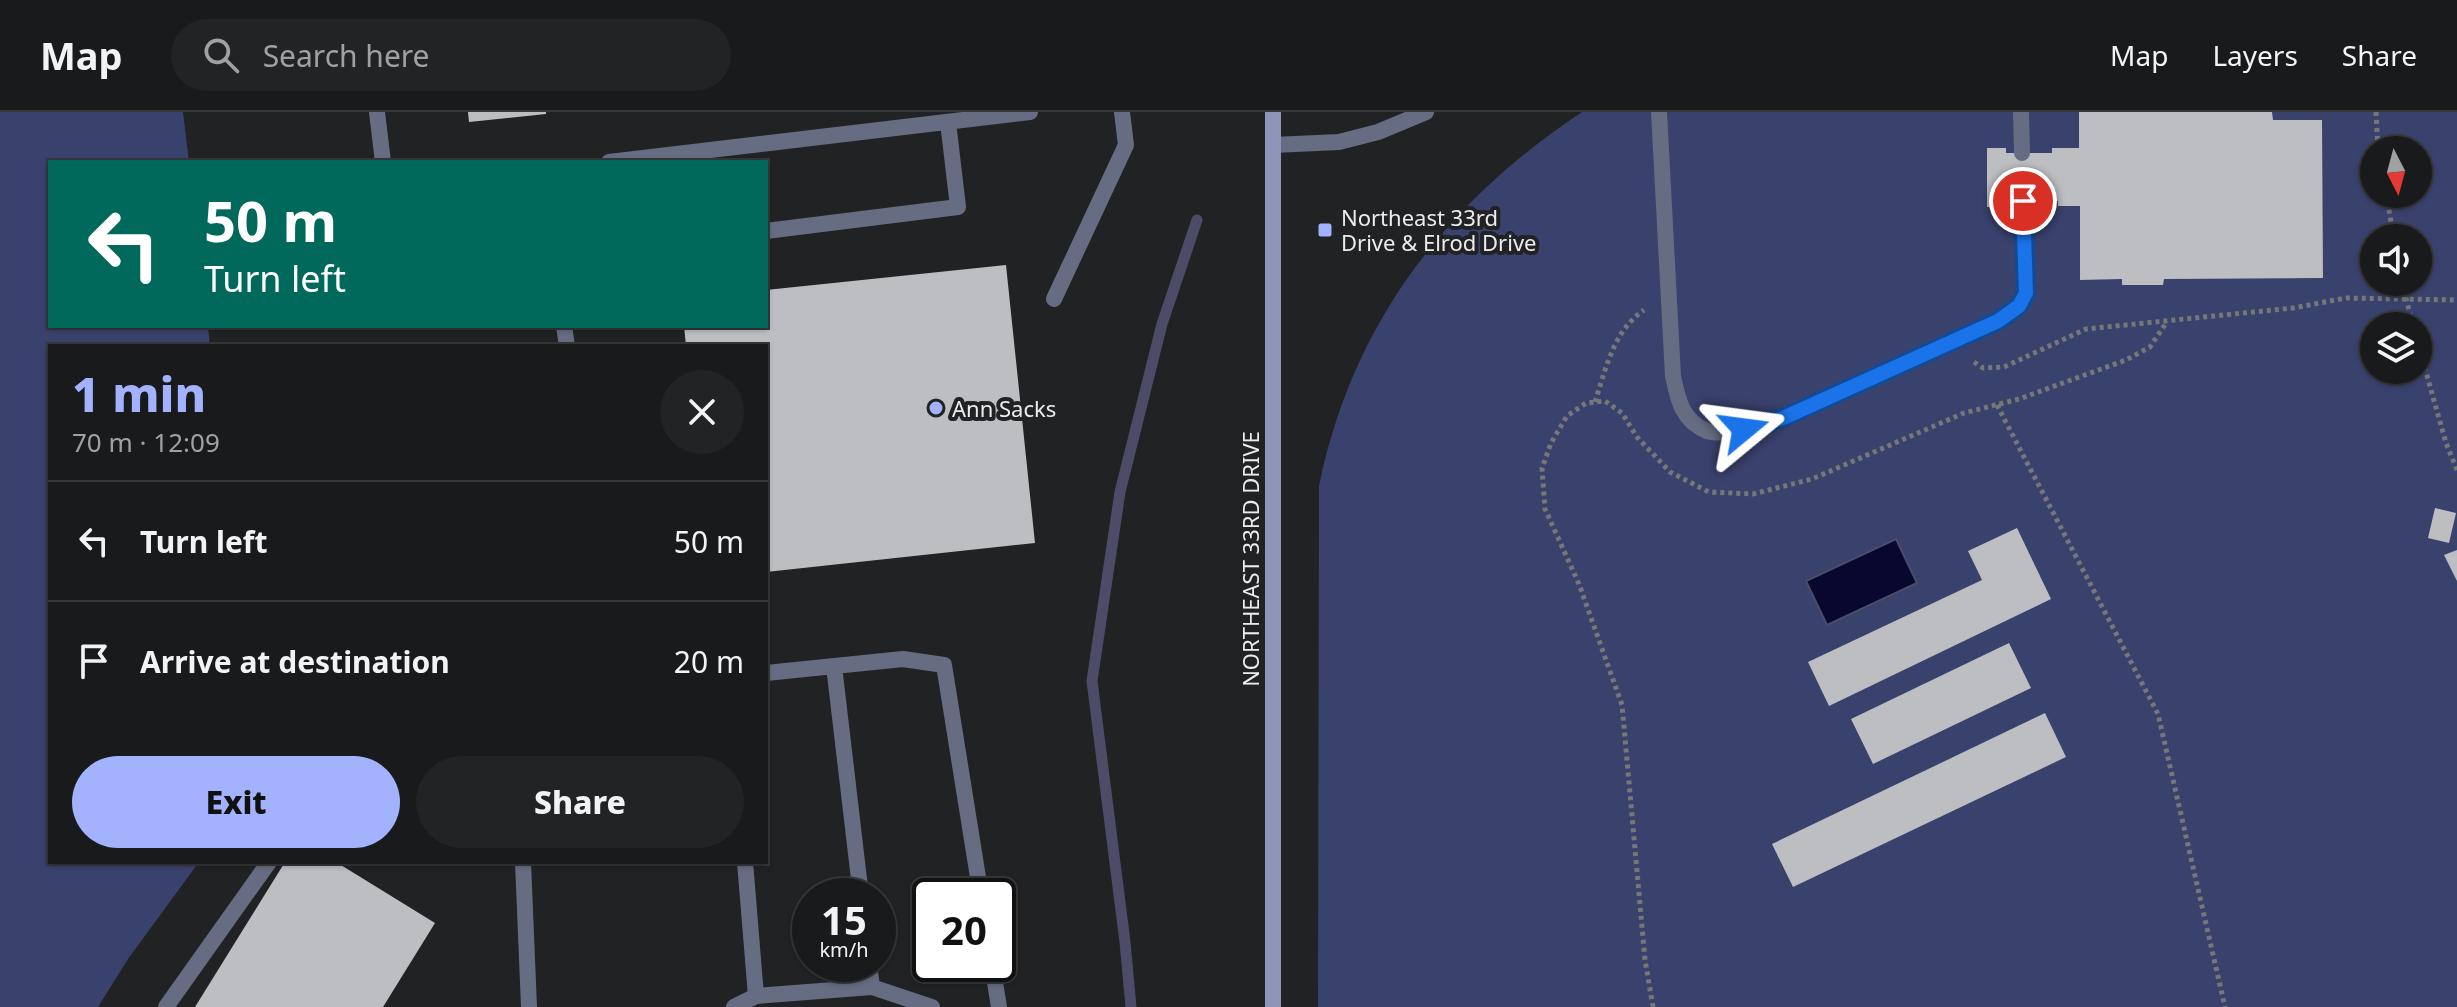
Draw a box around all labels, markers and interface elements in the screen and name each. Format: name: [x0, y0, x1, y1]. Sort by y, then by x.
search box: [171, 19, 731, 91]
text: Map: [40, 29, 123, 81]
icon: search: [199, 33, 243, 77]
text: Search here: [263, 35, 430, 76]
text: Map: [2110, 36, 2168, 74]
text: Layers: [2212, 36, 2298, 74]
text: Share: [2342, 36, 2417, 74]
north arrow: [2360, 136, 2432, 208]
map controls: [2360, 136, 2432, 384]
pin: [1989, 167, 2057, 235]
icon: arrive: [2001, 179, 2045, 223]
text: 50 m: [204, 182, 337, 258]
icon: left: [72, 192, 176, 296]
place label: Northeast 33rd Drive & Elrod Drive: [1341, 202, 1536, 257]
marker: Northeast 33rd Drive & Elrod Drive: [1316, 221, 1334, 239]
button: sound: [2360, 224, 2432, 296]
text: Turn left: [204, 254, 346, 303]
button: layers: [2360, 312, 2432, 384]
text: 1 min: [72, 361, 206, 426]
button: close: [660, 370, 744, 454]
position arrow: [1702, 387, 1786, 471]
place label: Ann Sacks: [952, 393, 1056, 423]
marker: Ann Sacks: [927, 399, 945, 417]
text: 70 m · 12:09: [72, 424, 220, 460]
street label: NORTHEAST 33RD DRIVE: [1235, 431, 1265, 687]
icon: left: [72, 519, 116, 563]
text: Turn left: [140, 521, 268, 562]
text: 50 m: [674, 521, 744, 562]
icon: arrive: [72, 639, 116, 683]
text: Arrive at destination: [140, 641, 450, 682]
text: 20 m: [674, 641, 744, 682]
button: Exit: [72, 756, 400, 848]
button: Share: [416, 756, 744, 848]
speed limit sign: 20: [912, 878, 1016, 982]
text: 15: [821, 892, 867, 947]
text: km/h: [819, 936, 869, 963]

